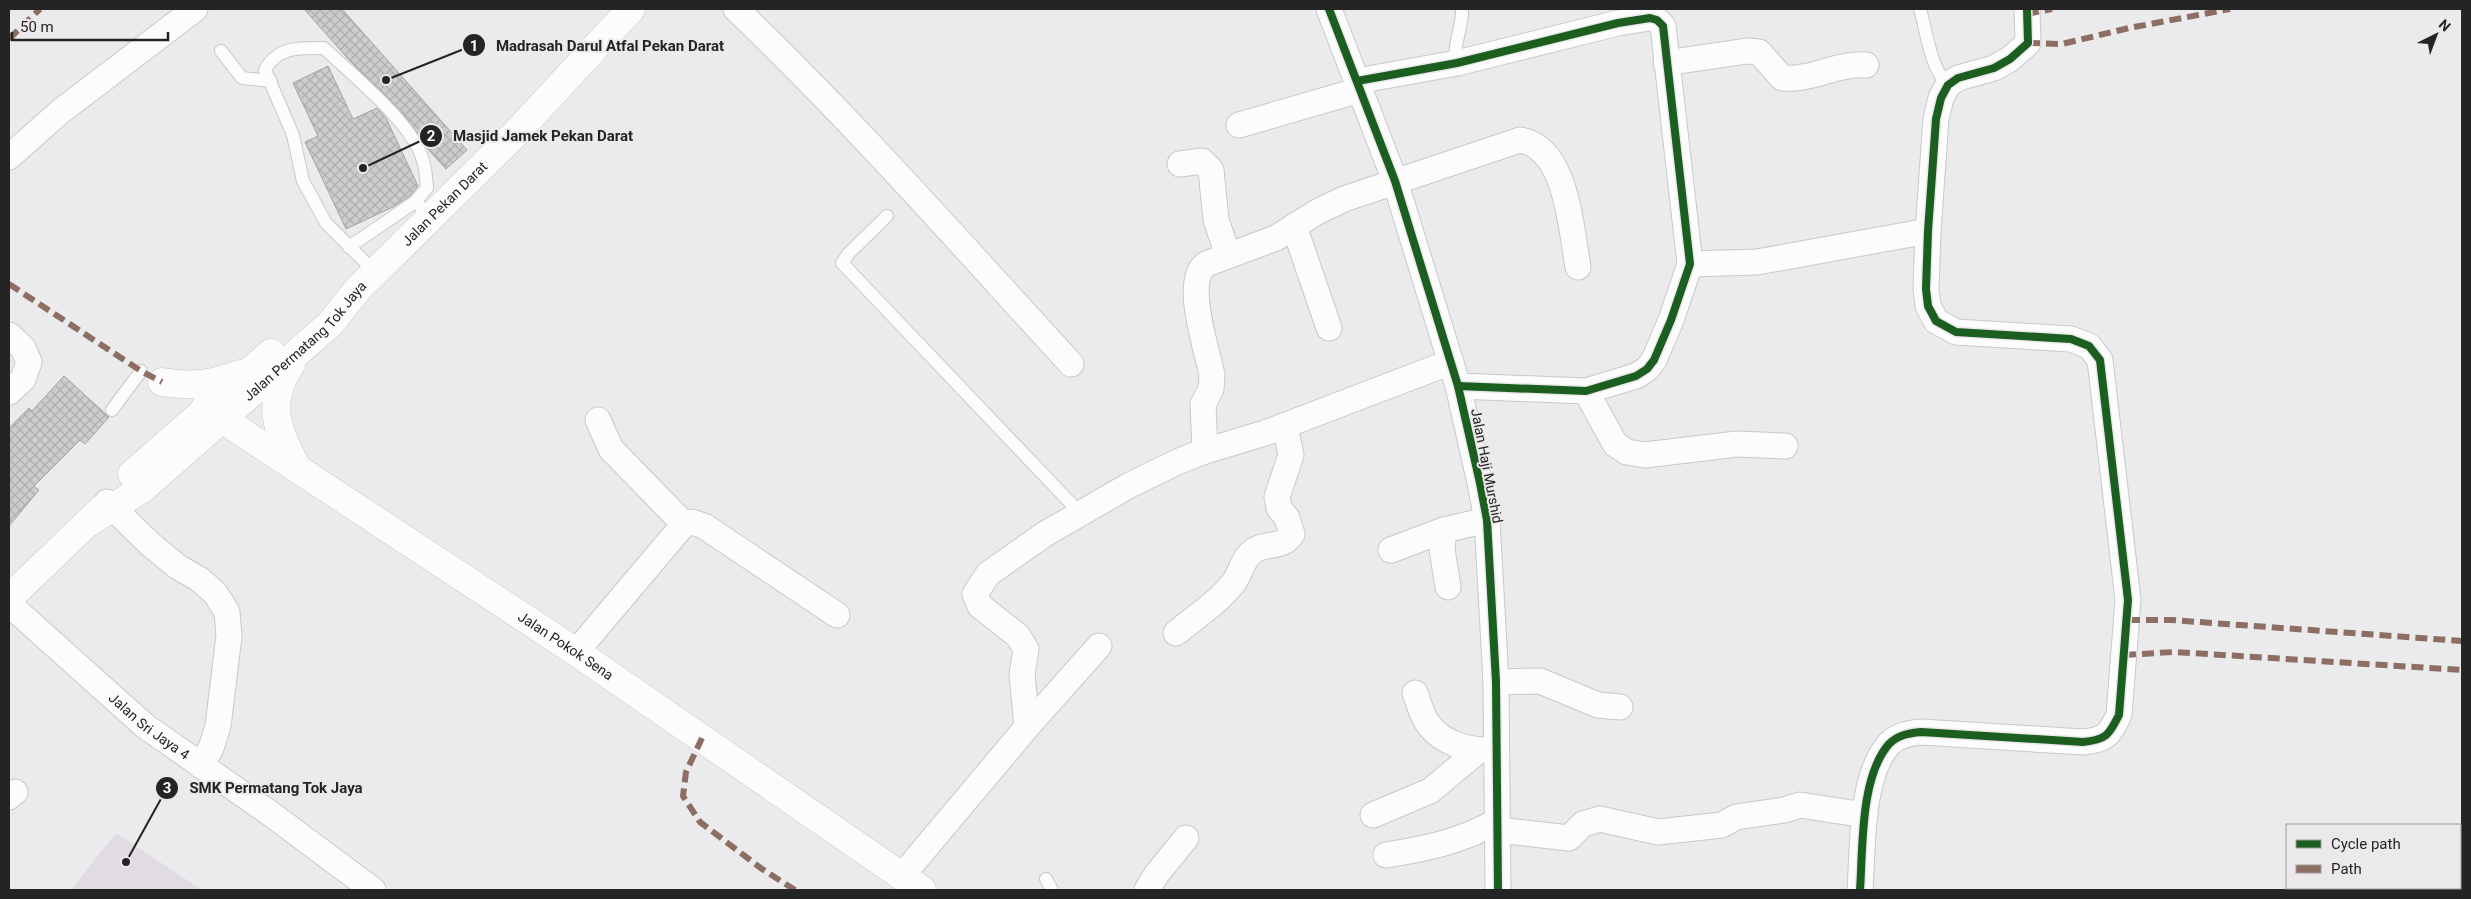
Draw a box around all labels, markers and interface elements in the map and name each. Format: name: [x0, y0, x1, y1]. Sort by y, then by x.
scale bar: [12, 10, 169, 42]
north arrow: [2411, 10, 2461, 60]
text: N: [2436, 16, 2454, 35]
text: 50 m: [20, 18, 54, 36]
callout: Madrasah Darul Atfal Pekan Darat: [461, 30, 734, 60]
text: 1: [470, 37, 478, 55]
text: Madrasah Darul Atfal Pekan Darat: [496, 37, 724, 55]
callout: Masjid Jamek Pekan Darat: [418, 121, 644, 151]
text: 2: [427, 127, 436, 145]
text: Masjid Jamek Pekan Darat: [453, 127, 633, 145]
street label: Jalan Pekan Darat: [399, 158, 491, 249]
street label: Jalan Permatang Tok Jaya: [240, 278, 369, 404]
street label: Jalan Haji Murshid: [1468, 407, 1506, 525]
street label: Jalan Pokok Sena: [515, 608, 616, 683]
street label: Jalan Sri Jaya 4: [106, 689, 193, 763]
callout: SMK Permatang Tok Jaya: [155, 773, 373, 803]
text: 3: [163, 779, 171, 797]
text: SMK Permatang Tok Jaya: [189, 779, 363, 797]
legend: [2286, 824, 2461, 889]
text: Cycle path: [2331, 835, 2401, 853]
text: Path: [2331, 860, 2362, 878]

